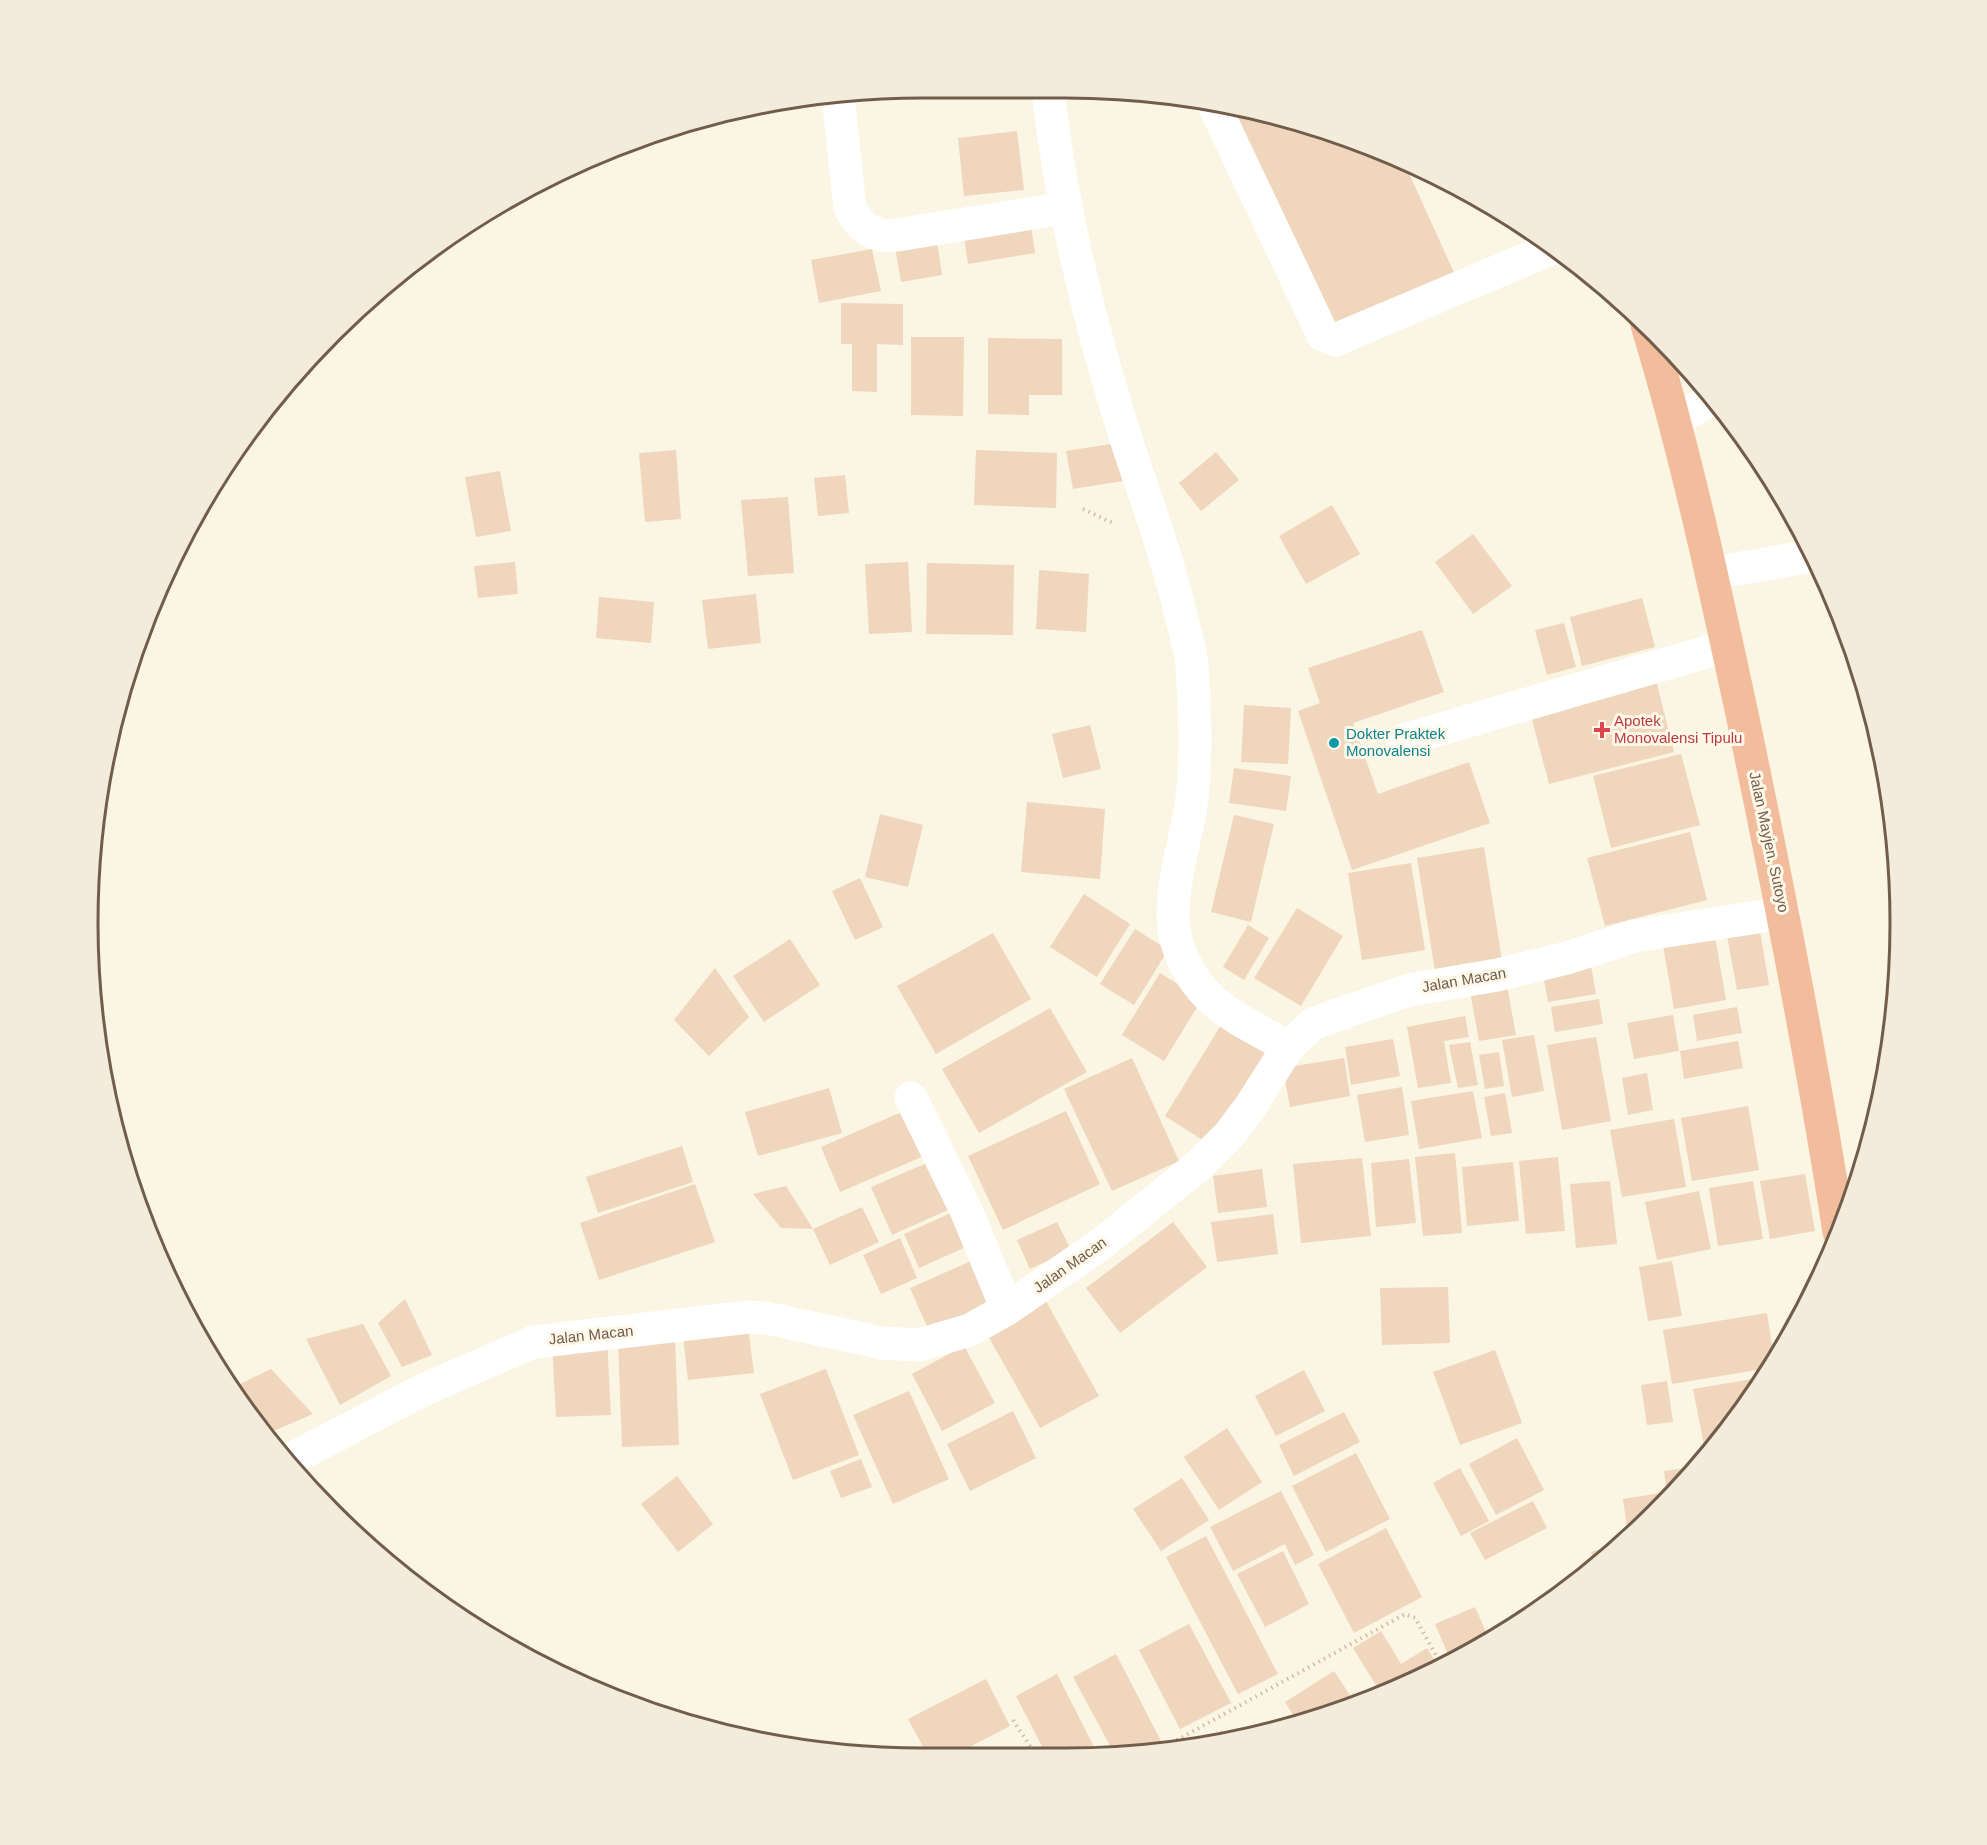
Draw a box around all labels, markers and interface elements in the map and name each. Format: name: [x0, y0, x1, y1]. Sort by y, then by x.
place label: Apotek Monovalensi Tipulu: [1614, 712, 1742, 746]
marker: Apotek Monovalensi Tipulu: [1595, 723, 1609, 737]
place label: Dokter Praktek Monovalensi: [1346, 725, 1446, 759]
marker: Dokter Praktek Monovalensi: [1327, 736, 1341, 750]
street label: Jalan Mayjen. Sutoyo: [1746, 770, 1793, 914]
street label: Jalan Macan: [1421, 964, 1507, 995]
street label: Jalan Macan: [1030, 1233, 1109, 1296]
street label: Jalan Macan: [548, 1322, 634, 1347]

